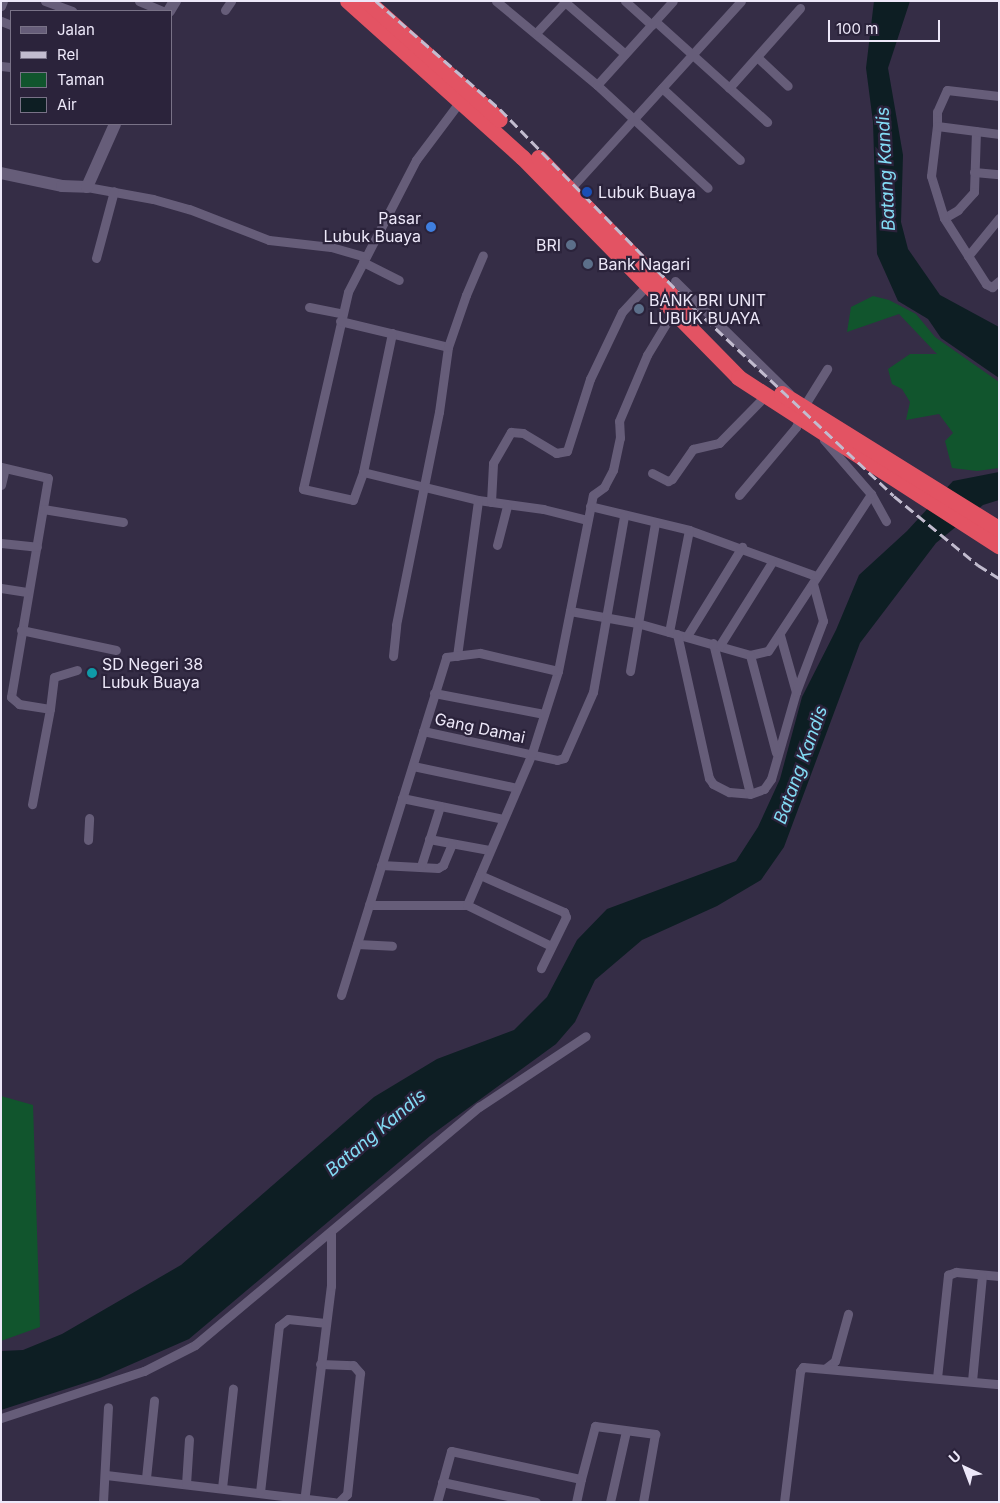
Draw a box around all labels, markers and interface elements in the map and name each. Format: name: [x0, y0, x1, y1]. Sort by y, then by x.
legend: [10, 10, 172, 125]
scale bar: [830, 10, 942, 42]
text: 100 m: [836, 19, 878, 38]
text: Jalan: [57, 20, 95, 39]
text: Rel: [57, 45, 79, 64]
text: Taman: [57, 70, 104, 89]
text: Air: [57, 95, 77, 114]
water label: Batang Kandis: [872, 106, 900, 232]
place label: Lubuk Buaya: [598, 182, 696, 202]
marker: Lubuk Buaya: [580, 185, 594, 199]
place label: Pasar Lubuk Buaya: [323, 208, 421, 246]
marker: Pasar Lubuk Buaya: [425, 221, 437, 233]
place label: BRI: [536, 235, 561, 255]
marker: BRI: [565, 239, 577, 251]
place label: Bank Nagari: [598, 254, 690, 274]
marker: Bank Nagari: [582, 258, 594, 270]
place label: BANK BRI UNIT LUBUK BUAYA: [649, 290, 766, 328]
marker: BANK BRI UNIT LUBUK BUAYA: [633, 303, 645, 315]
place label: SD Negeri 38 Lubuk Buaya: [102, 654, 203, 692]
marker: SD Negeri 38 Lubuk Buaya: [86, 667, 98, 679]
water label: Batang Kandis: [770, 703, 832, 827]
street label: Gang Damai: [433, 709, 527, 747]
water label: Batang Kandis: [321, 1085, 431, 1181]
north arrow: [940, 1443, 990, 1493]
text: U: [945, 1447, 964, 1466]

